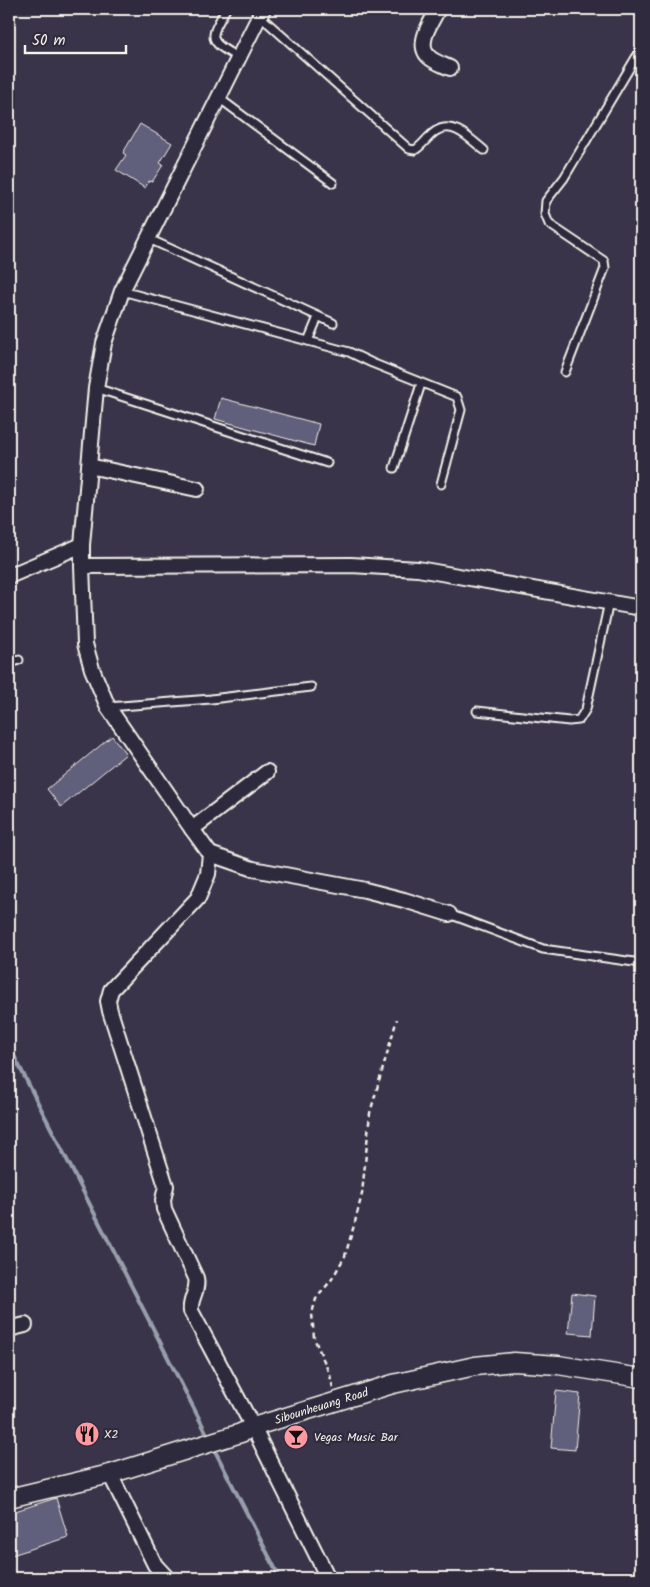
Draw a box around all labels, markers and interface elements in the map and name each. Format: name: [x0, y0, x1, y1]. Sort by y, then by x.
scale bar: [25, 22, 126, 54]
text: 50 m: [32, 29, 66, 53]
street label: Sibounheuang Road: [272, 1383, 372, 1430]
restaurant icon: X2: [74, 1421, 100, 1447]
bar icon: Vegas Music Bar: [283, 1424, 309, 1450]
place label: X2: [104, 1425, 118, 1444]
place label: Vegas Music Bar: [314, 1428, 399, 1447]

